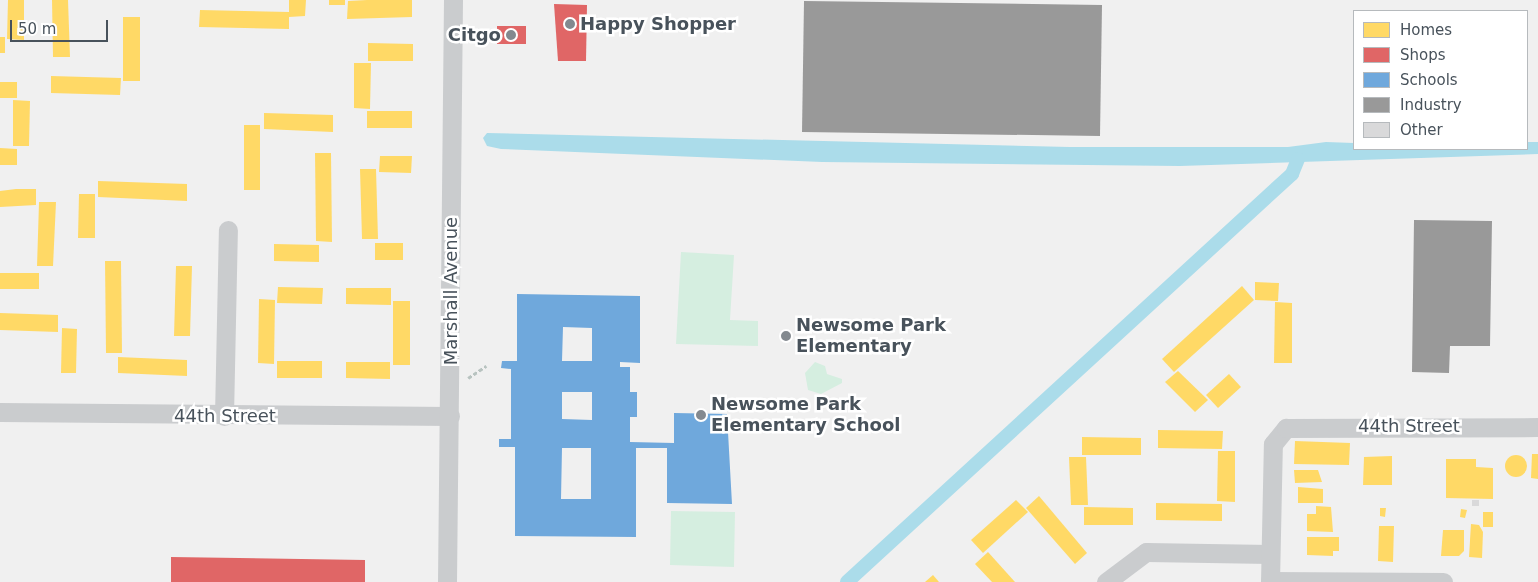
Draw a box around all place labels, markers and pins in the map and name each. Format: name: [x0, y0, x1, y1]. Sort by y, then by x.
place label: Happy Shopper: [580, 13, 736, 35]
marker: Happy Shopper: [564, 18, 576, 30]
place label: Citgo: [448, 24, 501, 46]
marker: Citgo: [505, 29, 517, 41]
place label: Newsome Park Elementary: [796, 315, 946, 358]
marker: Newsome Park Elementary: [780, 330, 792, 342]
place label: Newsome Park Elementary School: [711, 394, 900, 436]
marker: Newsome Park Elementary School: [695, 409, 707, 421]

